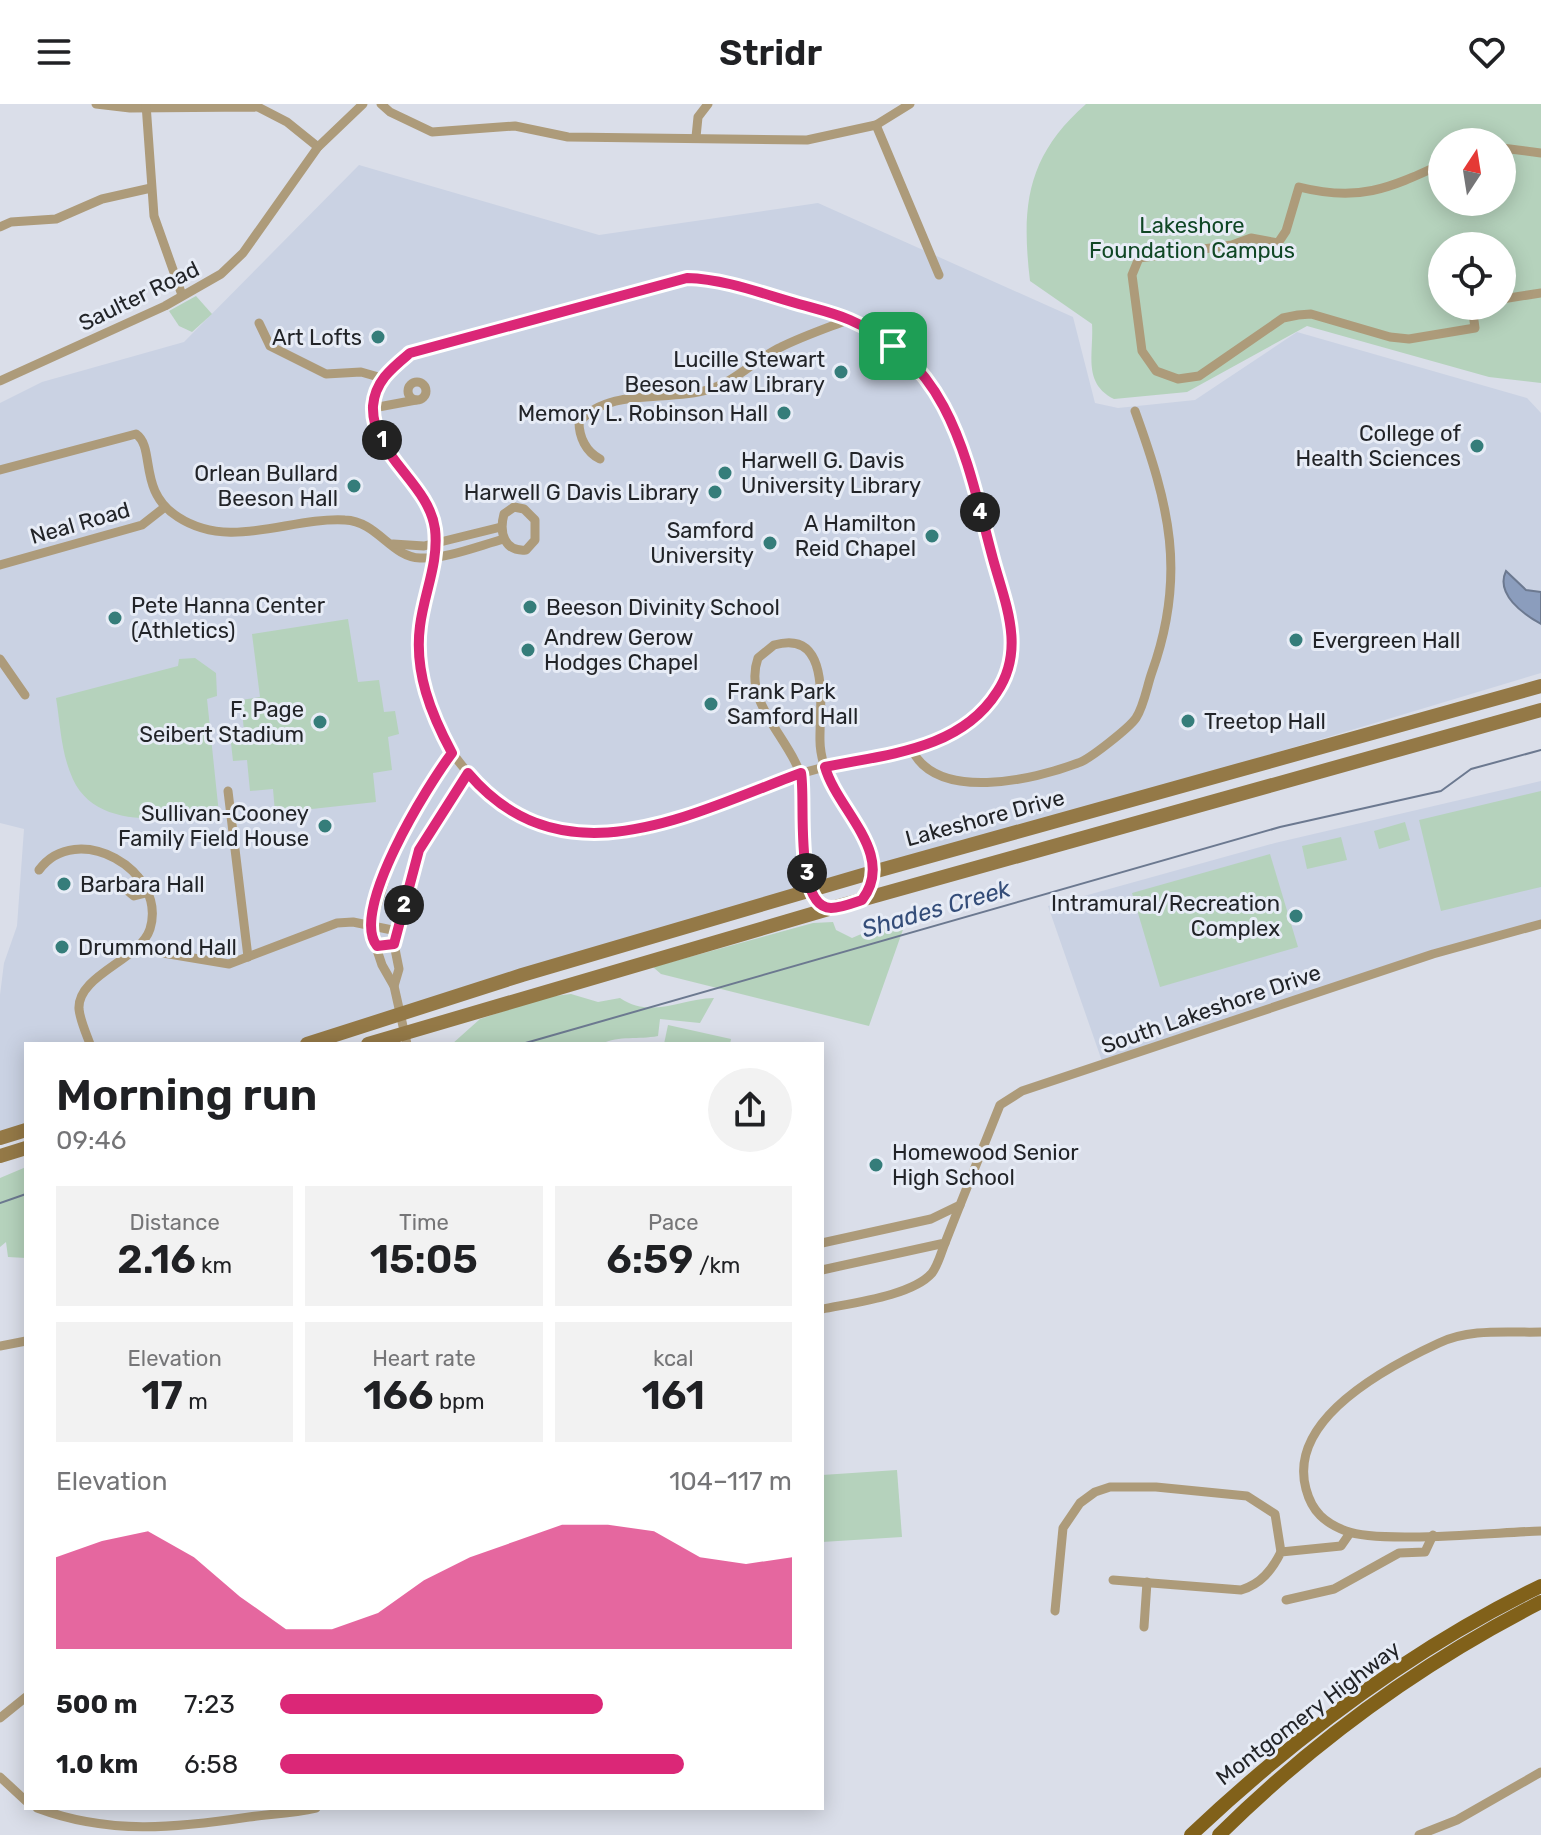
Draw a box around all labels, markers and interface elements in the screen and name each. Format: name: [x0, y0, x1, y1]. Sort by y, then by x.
icon: menu: [32, 30, 76, 74]
icon: heart: [1465, 30, 1509, 74]
text: Stridr: [719, 31, 822, 74]
north arrow: [1428, 128, 1516, 216]
map controls: [1428, 128, 1516, 320]
park label: Lakeshore Foundation Campus: [1089, 212, 1295, 264]
button: locate: [1428, 232, 1516, 320]
street label: Saulter Road: [74, 255, 204, 337]
pin: [859, 312, 927, 380]
place label: Art Lofts: [272, 324, 362, 351]
icon: arrive: [871, 324, 915, 368]
marker: Art Lofts: [369, 328, 387, 346]
place label: Lucille Stewart Beeson Law Library: [624, 346, 825, 398]
marker: Lucille Stewart Beeson Law Library: [832, 363, 850, 381]
place label: Memory L. Robinson Hall: [518, 400, 768, 427]
marker: Memory L. Robinson Hall: [775, 404, 793, 422]
pin: 1: [362, 420, 402, 460]
place label: College of Health Sciences: [1296, 420, 1462, 472]
text: 1: [377, 426, 387, 453]
marker: College of Health Sciences: [1468, 437, 1486, 455]
place label: Harwell G. Davis University Library: [741, 447, 921, 499]
place label: Orlean Bullard Beeson Hall: [194, 460, 338, 512]
marker: Harwell G. Davis University Library: [716, 464, 734, 482]
marker: Orlean Bullard Beeson Hall: [345, 477, 363, 495]
place label: Harwell G Davis Library: [464, 479, 699, 506]
marker: Harwell G Davis Library: [706, 483, 724, 501]
pin: 4: [960, 492, 1000, 532]
street label: Neal Road: [27, 496, 133, 550]
text: 4: [972, 498, 988, 525]
place label: A Hamilton Reid Chapel: [795, 510, 916, 562]
place label: Samford University: [650, 517, 754, 569]
marker: A Hamilton Reid Chapel: [923, 527, 941, 545]
marker: Samford University: [761, 534, 779, 552]
place label: Pete Hanna Center (Athletics): [131, 592, 326, 644]
place label: Beeson Divinity School: [546, 594, 780, 621]
marker: Beeson Divinity School: [521, 598, 539, 616]
marker: Pete Hanna Center (Athletics): [106, 609, 124, 627]
place label: Andrew Gerow Hodges Chapel: [544, 624, 698, 676]
place label: Evergreen Hall: [1312, 627, 1460, 654]
marker: Evergreen Hall: [1287, 631, 1305, 649]
marker: Andrew Gerow Hodges Chapel: [519, 641, 537, 659]
place label: Frank Park Samford Hall: [727, 678, 858, 730]
marker: Frank Park Samford Hall: [702, 695, 720, 713]
place label: F. Page Seibert Stadium: [139, 696, 304, 748]
place label: Treetop Hall: [1204, 708, 1326, 735]
marker: Treetop Hall: [1179, 712, 1197, 730]
marker: F. Page Seibert Stadium: [311, 713, 329, 731]
street label: Lakeshore Drive: [902, 784, 1068, 852]
place label: Sullivan-Cooney Family Field House: [118, 800, 309, 852]
marker: Sullivan-Cooney Family Field House: [316, 817, 334, 835]
pin: 3: [787, 853, 827, 893]
text: 3: [800, 859, 814, 886]
place label: Barbara Hall: [80, 871, 205, 898]
water label: Shades Creek: [858, 874, 1014, 944]
marker: Barbara Hall: [55, 875, 73, 893]
pin: 2: [384, 885, 424, 925]
place label: Intramural/Recreation Complex: [1051, 890, 1280, 942]
text: 2: [397, 891, 411, 918]
marker: Intramural/Recreation Complex: [1287, 907, 1305, 925]
place label: Drummond Hall: [78, 934, 237, 961]
marker: Drummond Hall: [53, 938, 71, 956]
street label: South Lakeshore Drive: [1098, 959, 1324, 1059]
button: share: [708, 1068, 792, 1152]
text: Morning run: [56, 1069, 317, 1121]
text: 09:46: [56, 1125, 126, 1156]
place label: Homewood Senior High School: [892, 1139, 1079, 1191]
marker: Homewood Senior High School: [867, 1156, 885, 1174]
text: Distance: [130, 1209, 220, 1236]
text: Time: [399, 1209, 449, 1236]
text: Pace: [648, 1209, 699, 1236]
text: 2.16: [117, 1236, 196, 1283]
text: 15:05: [370, 1236, 478, 1283]
text: 6:59: [606, 1236, 694, 1283]
text: km: [196, 1252, 232, 1279]
text: /km: [694, 1252, 740, 1279]
text: Elevation: [128, 1345, 222, 1372]
text: Heart rate: [372, 1345, 476, 1372]
text: kcal: [653, 1345, 694, 1372]
text: 17: [141, 1372, 183, 1419]
text: 166: [363, 1372, 434, 1419]
text: 161: [642, 1372, 705, 1419]
text: m: [183, 1388, 208, 1415]
text: bpm: [434, 1388, 485, 1415]
text: Elevation: [56, 1466, 167, 1497]
text: 104–117 m: [669, 1466, 792, 1497]
street label: Montgomery Highway: [1211, 1635, 1405, 1791]
text: 500 m: [56, 1689, 138, 1720]
text: 7:23: [184, 1689, 235, 1720]
text: 1.0 km: [56, 1749, 138, 1780]
text: 6:58: [184, 1749, 238, 1780]

